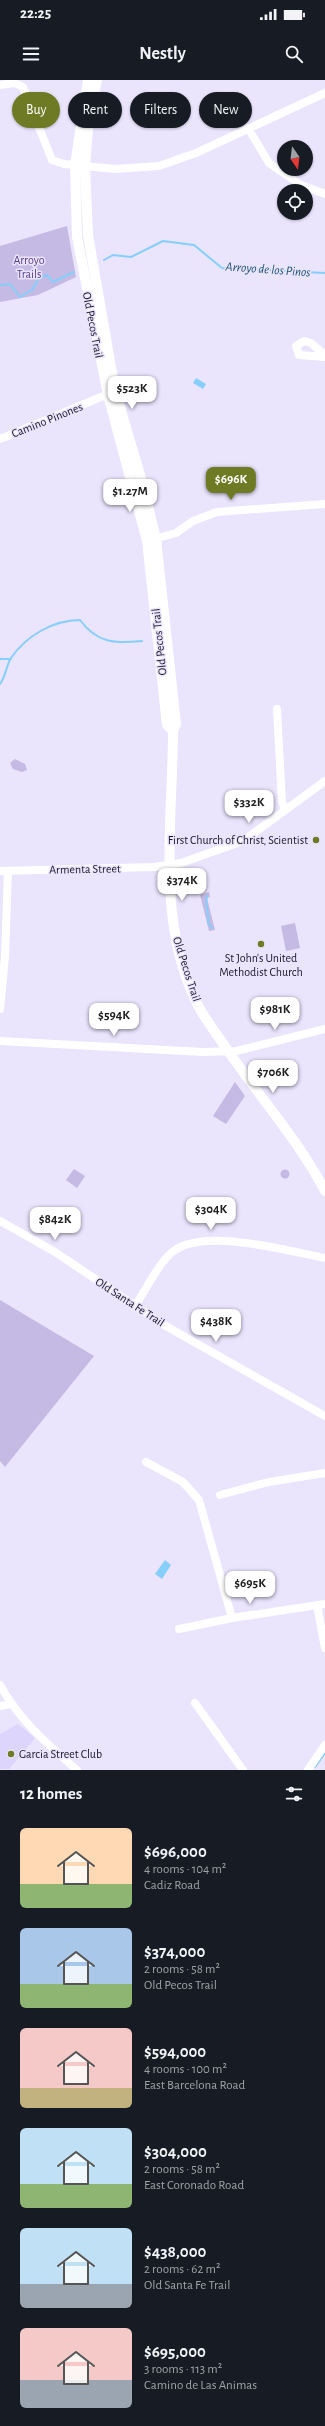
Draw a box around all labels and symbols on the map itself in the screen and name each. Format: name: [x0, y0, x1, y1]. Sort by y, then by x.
north arrow: [277, 140, 313, 176]
park label: Arroyo Trails: [13, 254, 45, 280]
water label: Arroyo de los Pinos: [224, 260, 311, 279]
street label: Old Pecos Trail: [81, 291, 105, 359]
pin: $523K: [104, 376, 160, 410]
street label: Camino Pinones: [10, 400, 84, 440]
pin: $696K: [203, 467, 259, 501]
pin: $1.27M: [97, 479, 163, 513]
street label: Old Pecos Trail: [150, 608, 168, 676]
pin: $332K: [221, 790, 277, 824]
place label: First Church of Christ, Scientist: [168, 834, 308, 846]
marker: First Church of Christ, Scientist: [311, 835, 321, 845]
street label: Armenta Street: [49, 862, 121, 876]
pin: $374K: [154, 868, 210, 902]
street label: Old Pecos Trail: [171, 935, 203, 1003]
marker: St John's United Methodist Church: [256, 939, 266, 949]
place label: St John's United Methodist Church: [219, 952, 303, 978]
pin: $981K: [247, 997, 303, 1031]
pin: $594K: [86, 1003, 142, 1037]
pin: $706K: [245, 1060, 301, 1094]
pin: $304K: [183, 1197, 239, 1231]
pin: $842K: [27, 1207, 83, 1241]
street label: Old Santa Fe Trail: [93, 1275, 167, 1329]
pin: $438K: [188, 1309, 244, 1343]
pin: $695K: [222, 1571, 278, 1605]
place label: Garcia Street Club: [19, 1748, 102, 1760]
marker: Garcia Street Club: [6, 1749, 16, 1759]

